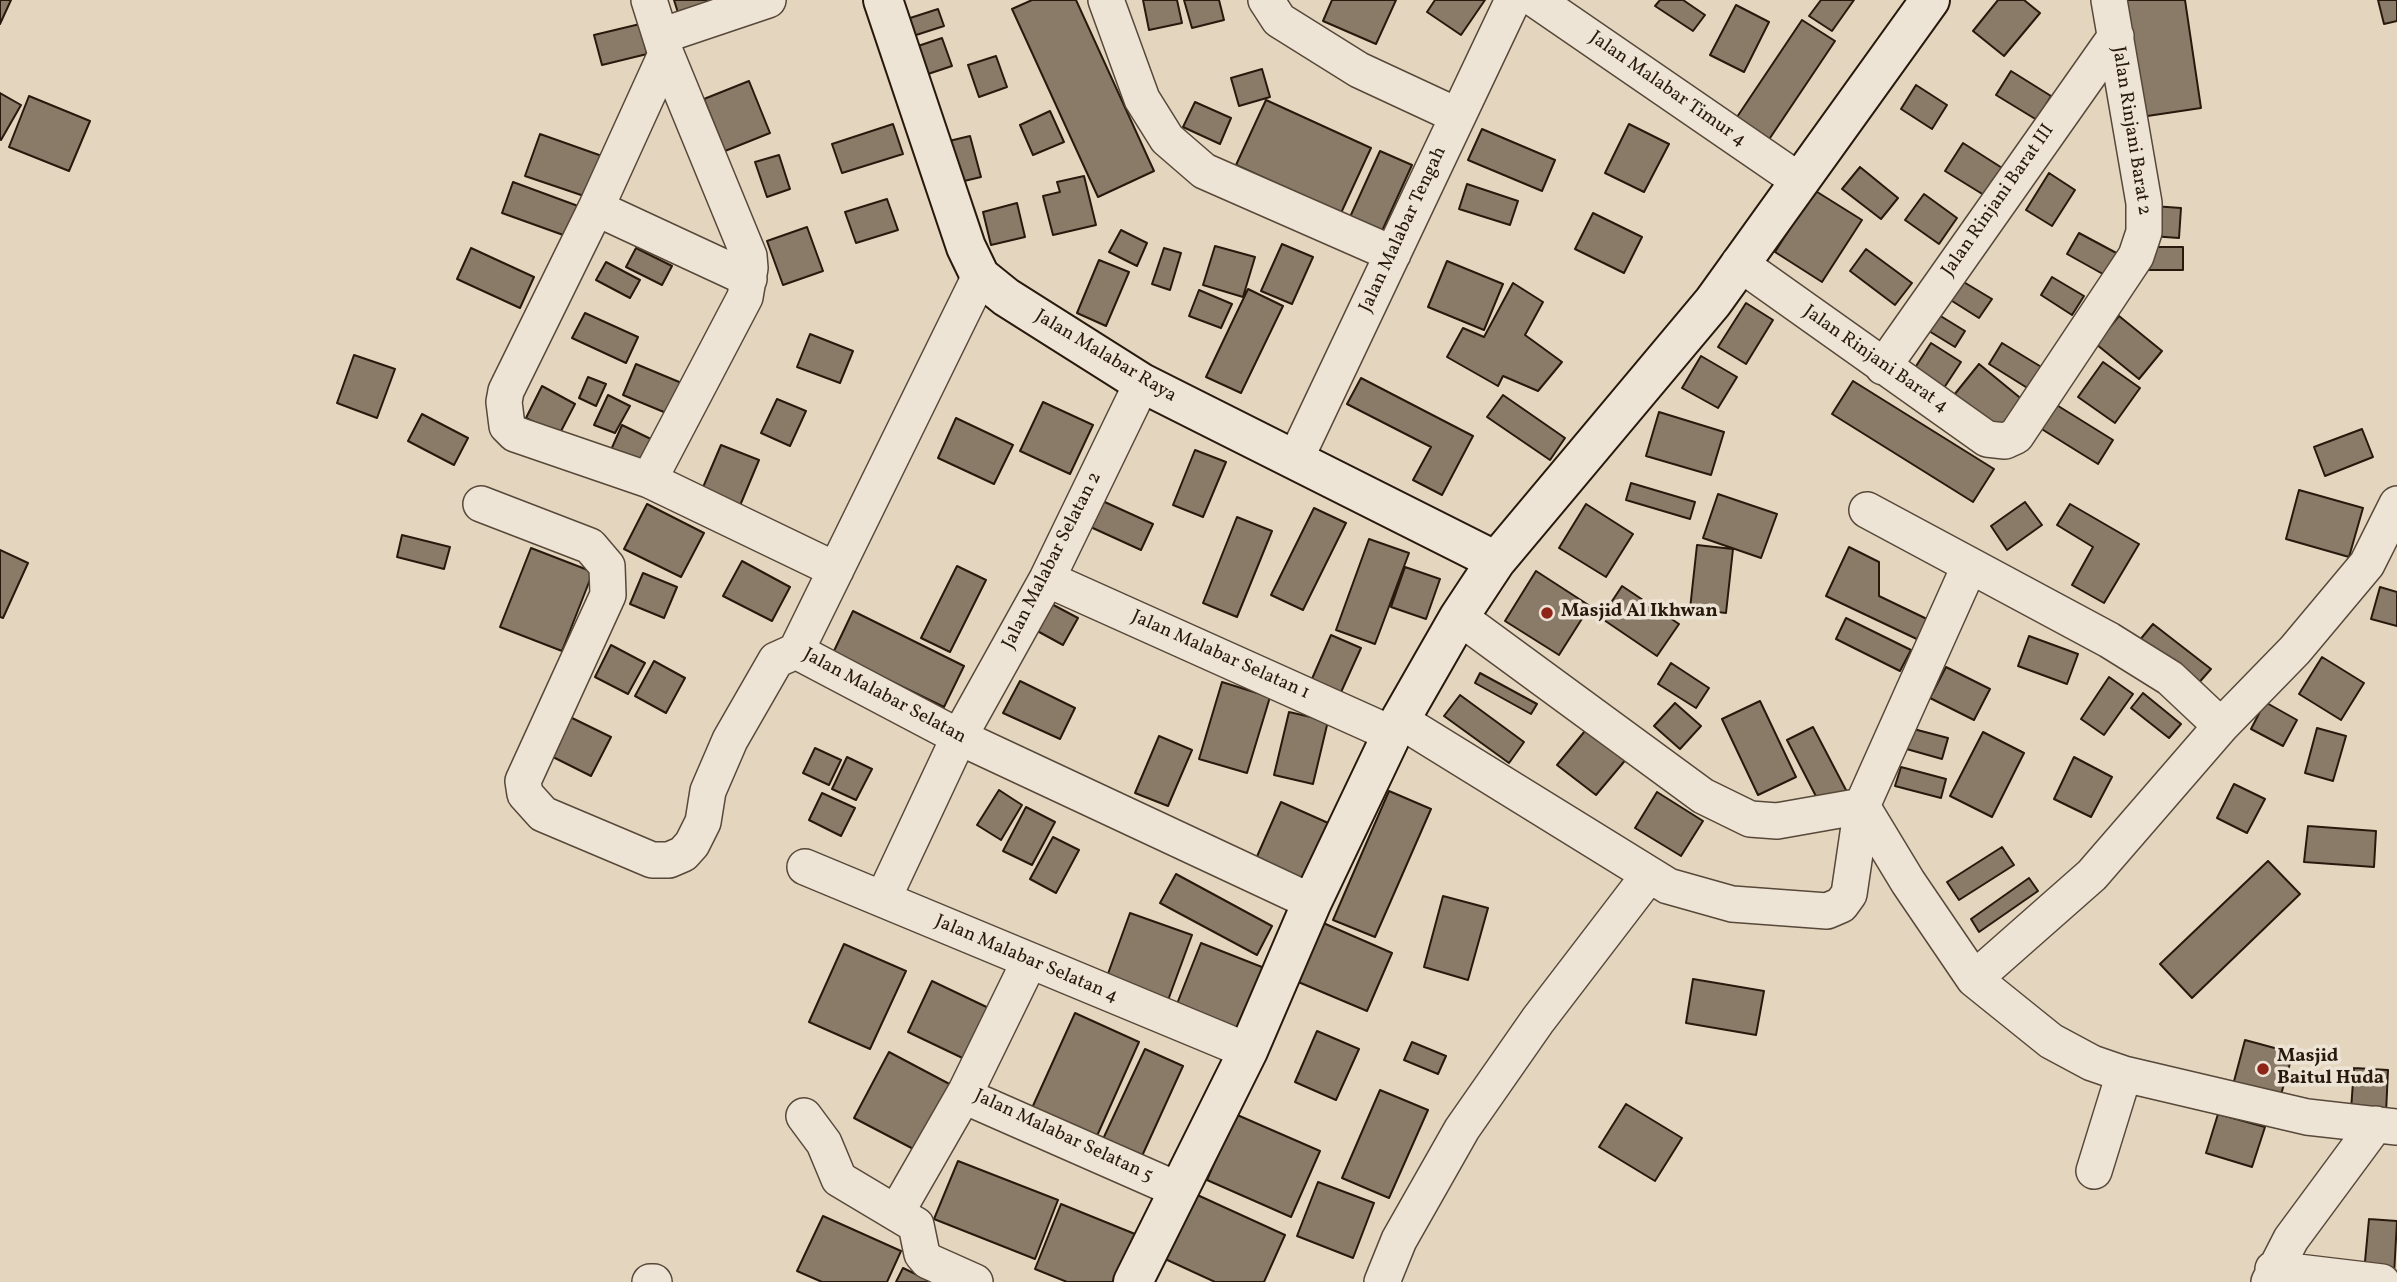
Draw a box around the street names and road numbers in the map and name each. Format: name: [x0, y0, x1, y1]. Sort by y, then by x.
street label: Jalan Malabar Timur 4: [1584, 27, 1750, 153]
street label: Jalan Rinjani Barat 2: [2105, 45, 2155, 217]
street label: Jalan Rinjani Barat III: [1938, 120, 2060, 282]
street label: Jalan Malabar Tengah: [1356, 143, 1452, 317]
street label: Jalan Rinjani Barat 4: [1798, 301, 1952, 419]
street label: Jalan Malabar Raya: [1030, 306, 1180, 408]
street label: Jalan Malabar Selatan 2: [998, 469, 1108, 653]
street label: Jalan Malabar Selatan 1: [1127, 606, 1313, 706]
street label: Jalan Malabar Selatan: [798, 644, 970, 750]
street label: Jalan Malabar Selatan 4: [931, 911, 1121, 1009]
street label: Jalan Malabar Selatan 5: [970, 1086, 1156, 1188]

